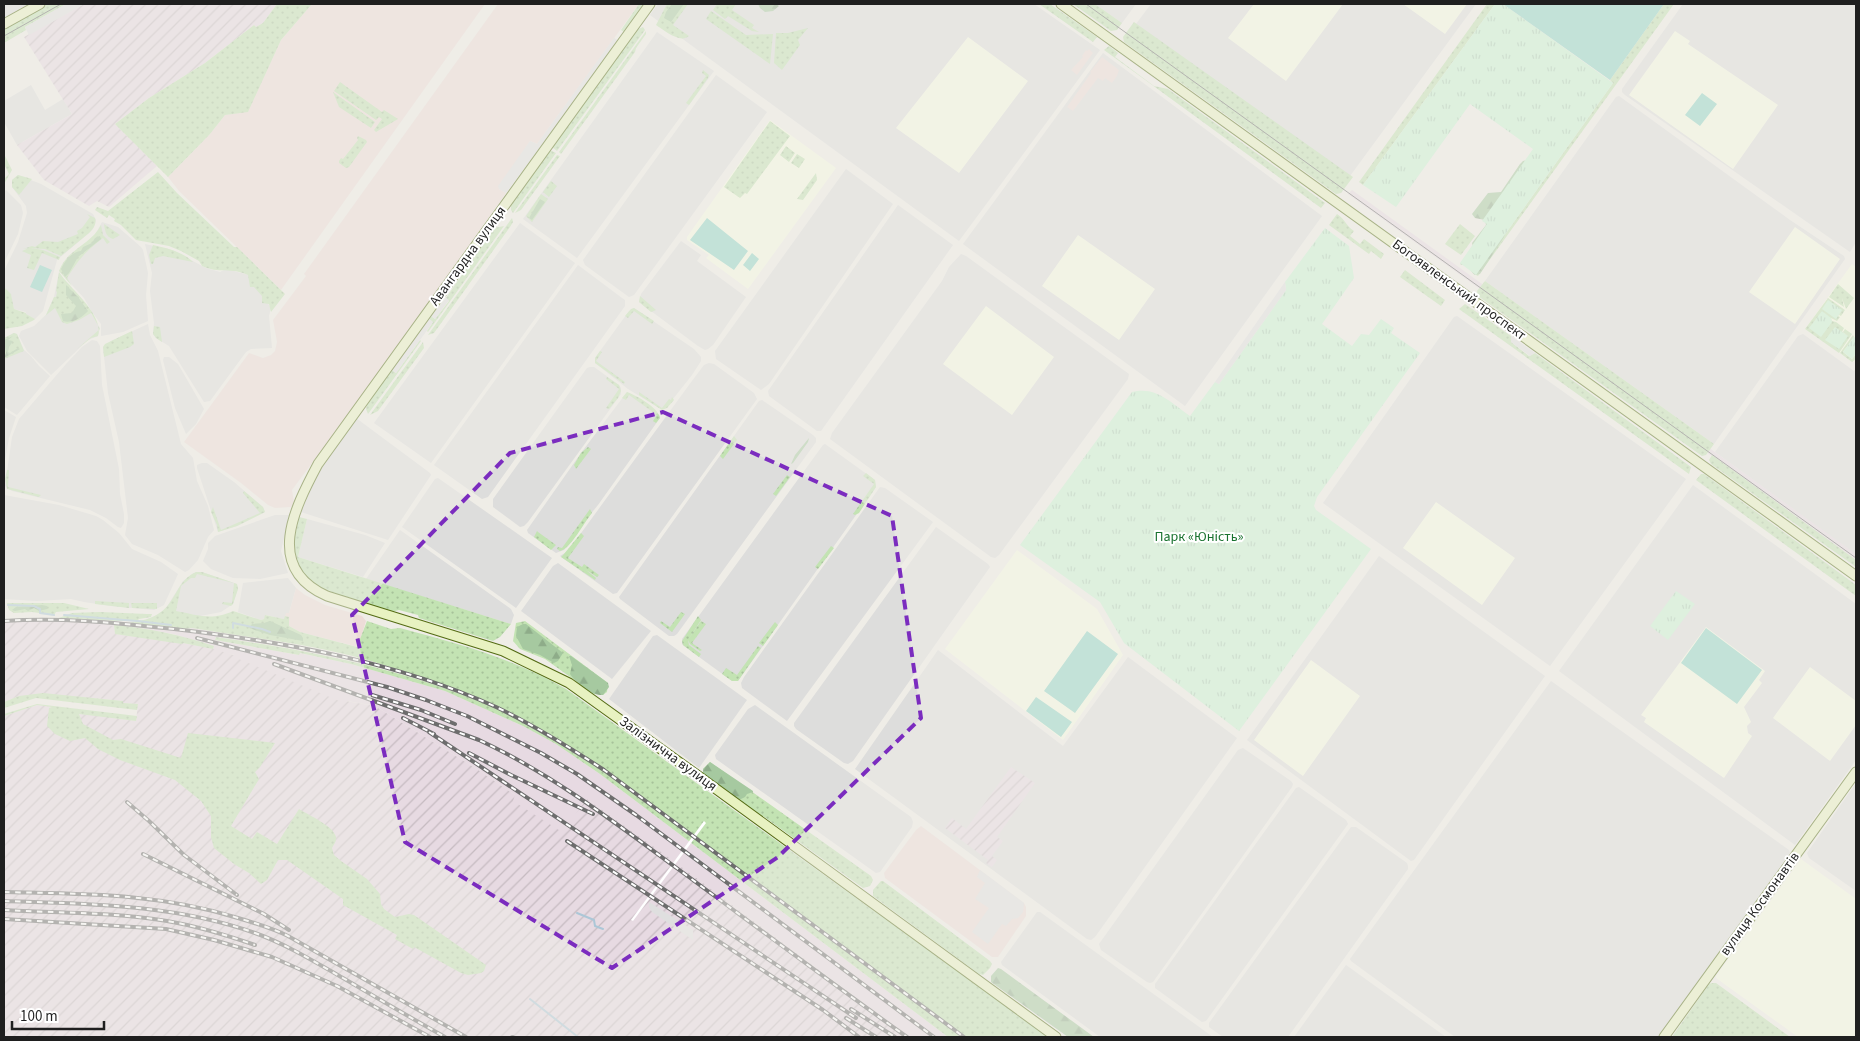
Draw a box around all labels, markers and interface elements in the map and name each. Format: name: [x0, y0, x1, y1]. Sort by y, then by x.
street label: Авангардна вулиця: [425, 202, 511, 310]
street label: Богоявленський проспект: [1388, 235, 1530, 346]
park label: Парк «Юність»: [1154, 527, 1244, 547]
street label: Залізнична вулиця: [615, 712, 721, 796]
street label: вулиця Космонавтів: [1716, 848, 1804, 960]
scale bar: [12, 998, 105, 1030]
text: 100 m: [20, 1006, 58, 1027]

